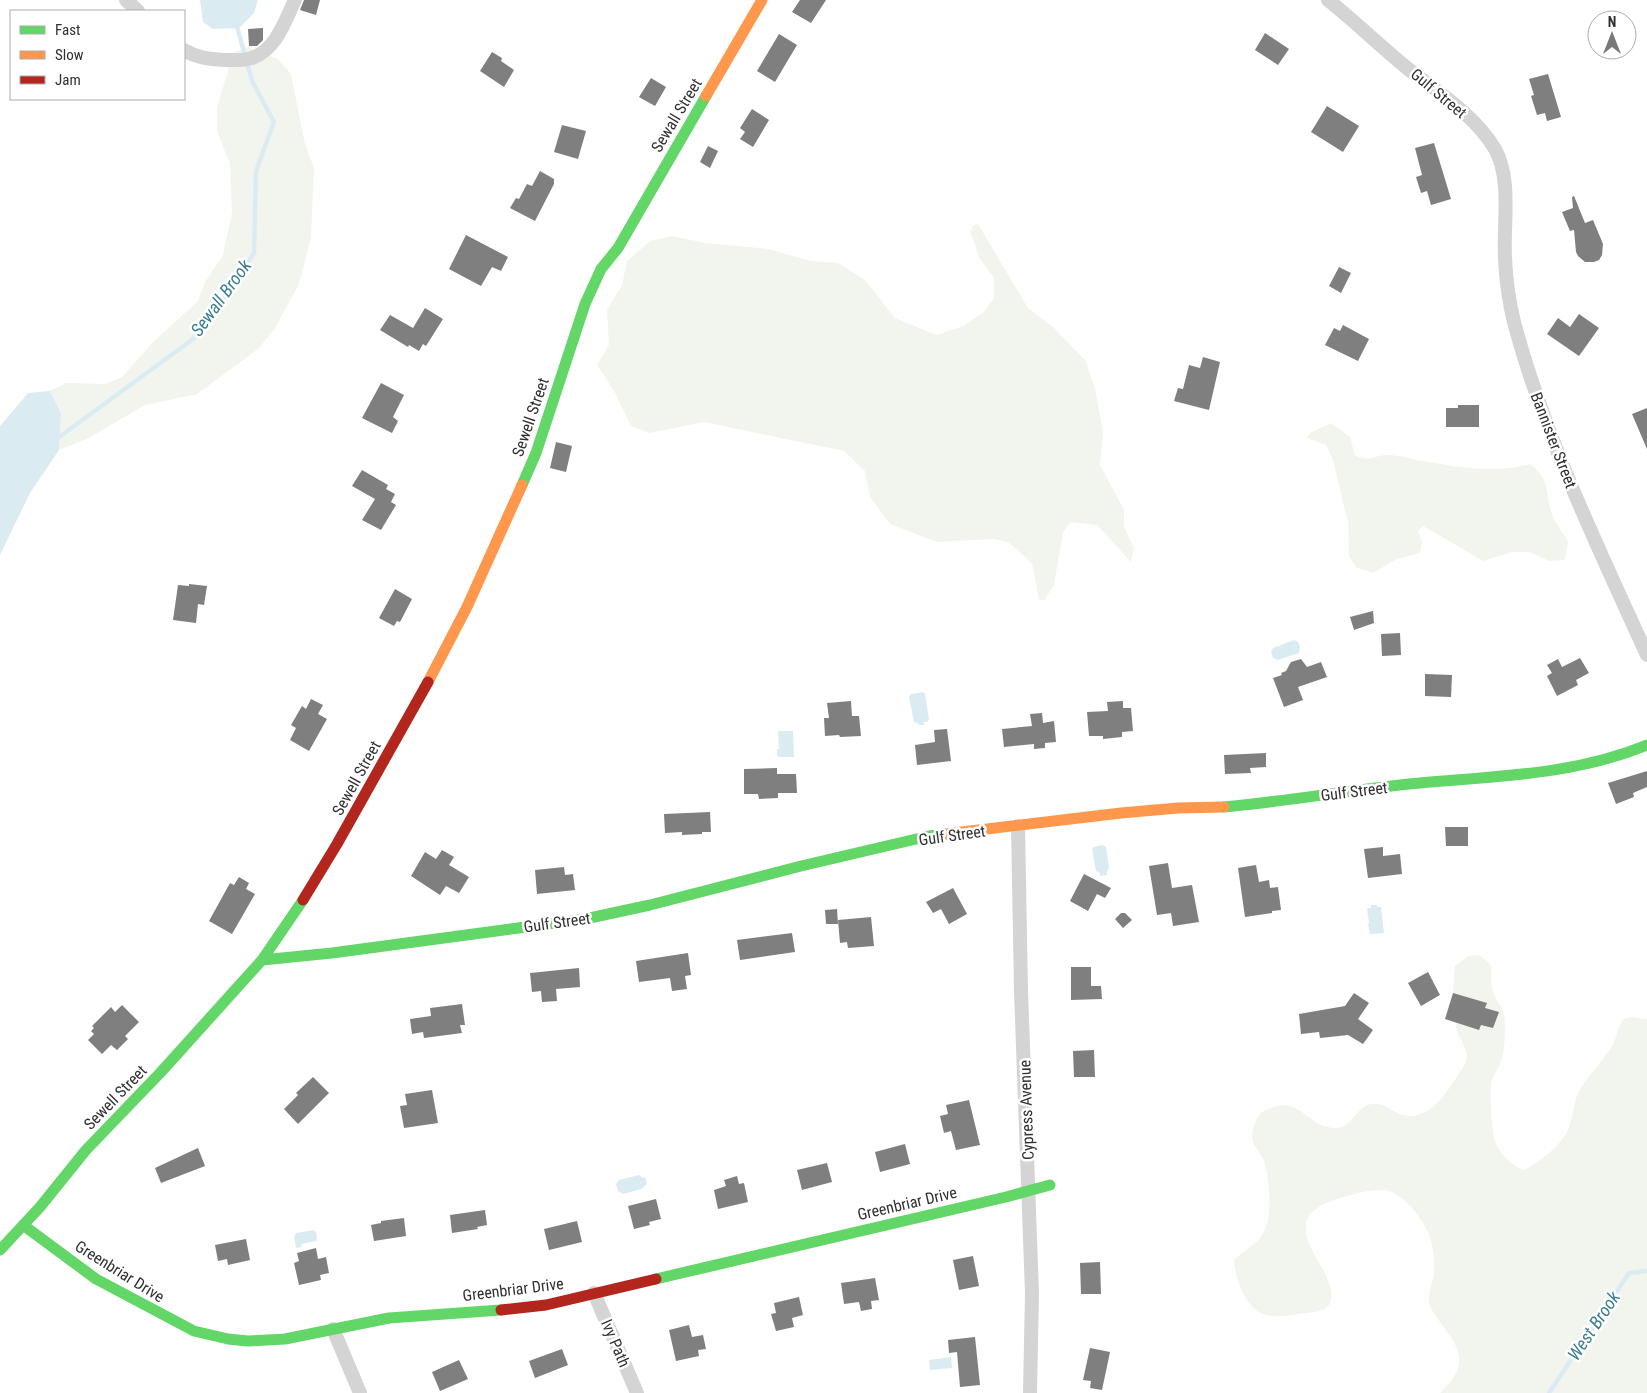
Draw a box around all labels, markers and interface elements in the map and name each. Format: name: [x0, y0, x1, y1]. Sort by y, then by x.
legend: [10, 10, 185, 100]
north arrow: [1587, 10, 1637, 60]
text: N: [1608, 14, 1616, 30]
text: Fast: [55, 21, 80, 39]
text: Slow: [55, 46, 84, 64]
street label: Gulf Street: [1407, 65, 1471, 122]
text: Jam: [55, 71, 81, 89]
street label: Sewall Street: [647, 75, 706, 155]
water label: Sewall Brook: [186, 255, 256, 340]
street label: Sewell Street: [508, 375, 553, 459]
street label: Bannister Street: [1527, 390, 1581, 491]
street label: Sewell Street: [328, 737, 385, 819]
street label: Gulf Street: [1320, 778, 1389, 805]
street label: Gulf Street: [918, 821, 987, 850]
street label: Gulf Street: [523, 908, 592, 937]
street label: Cypress Avenue: [1015, 1060, 1038, 1160]
street label: Sewell Street: [80, 1061, 151, 1134]
street label: Greenbriar Drive: [856, 1183, 959, 1224]
street label: Greenbriar Drive: [72, 1236, 168, 1306]
street label: Greenbriar Drive: [462, 1274, 565, 1305]
water label: West Brook: [1563, 1286, 1625, 1364]
street label: Ivy Path: [597, 1316, 634, 1370]

